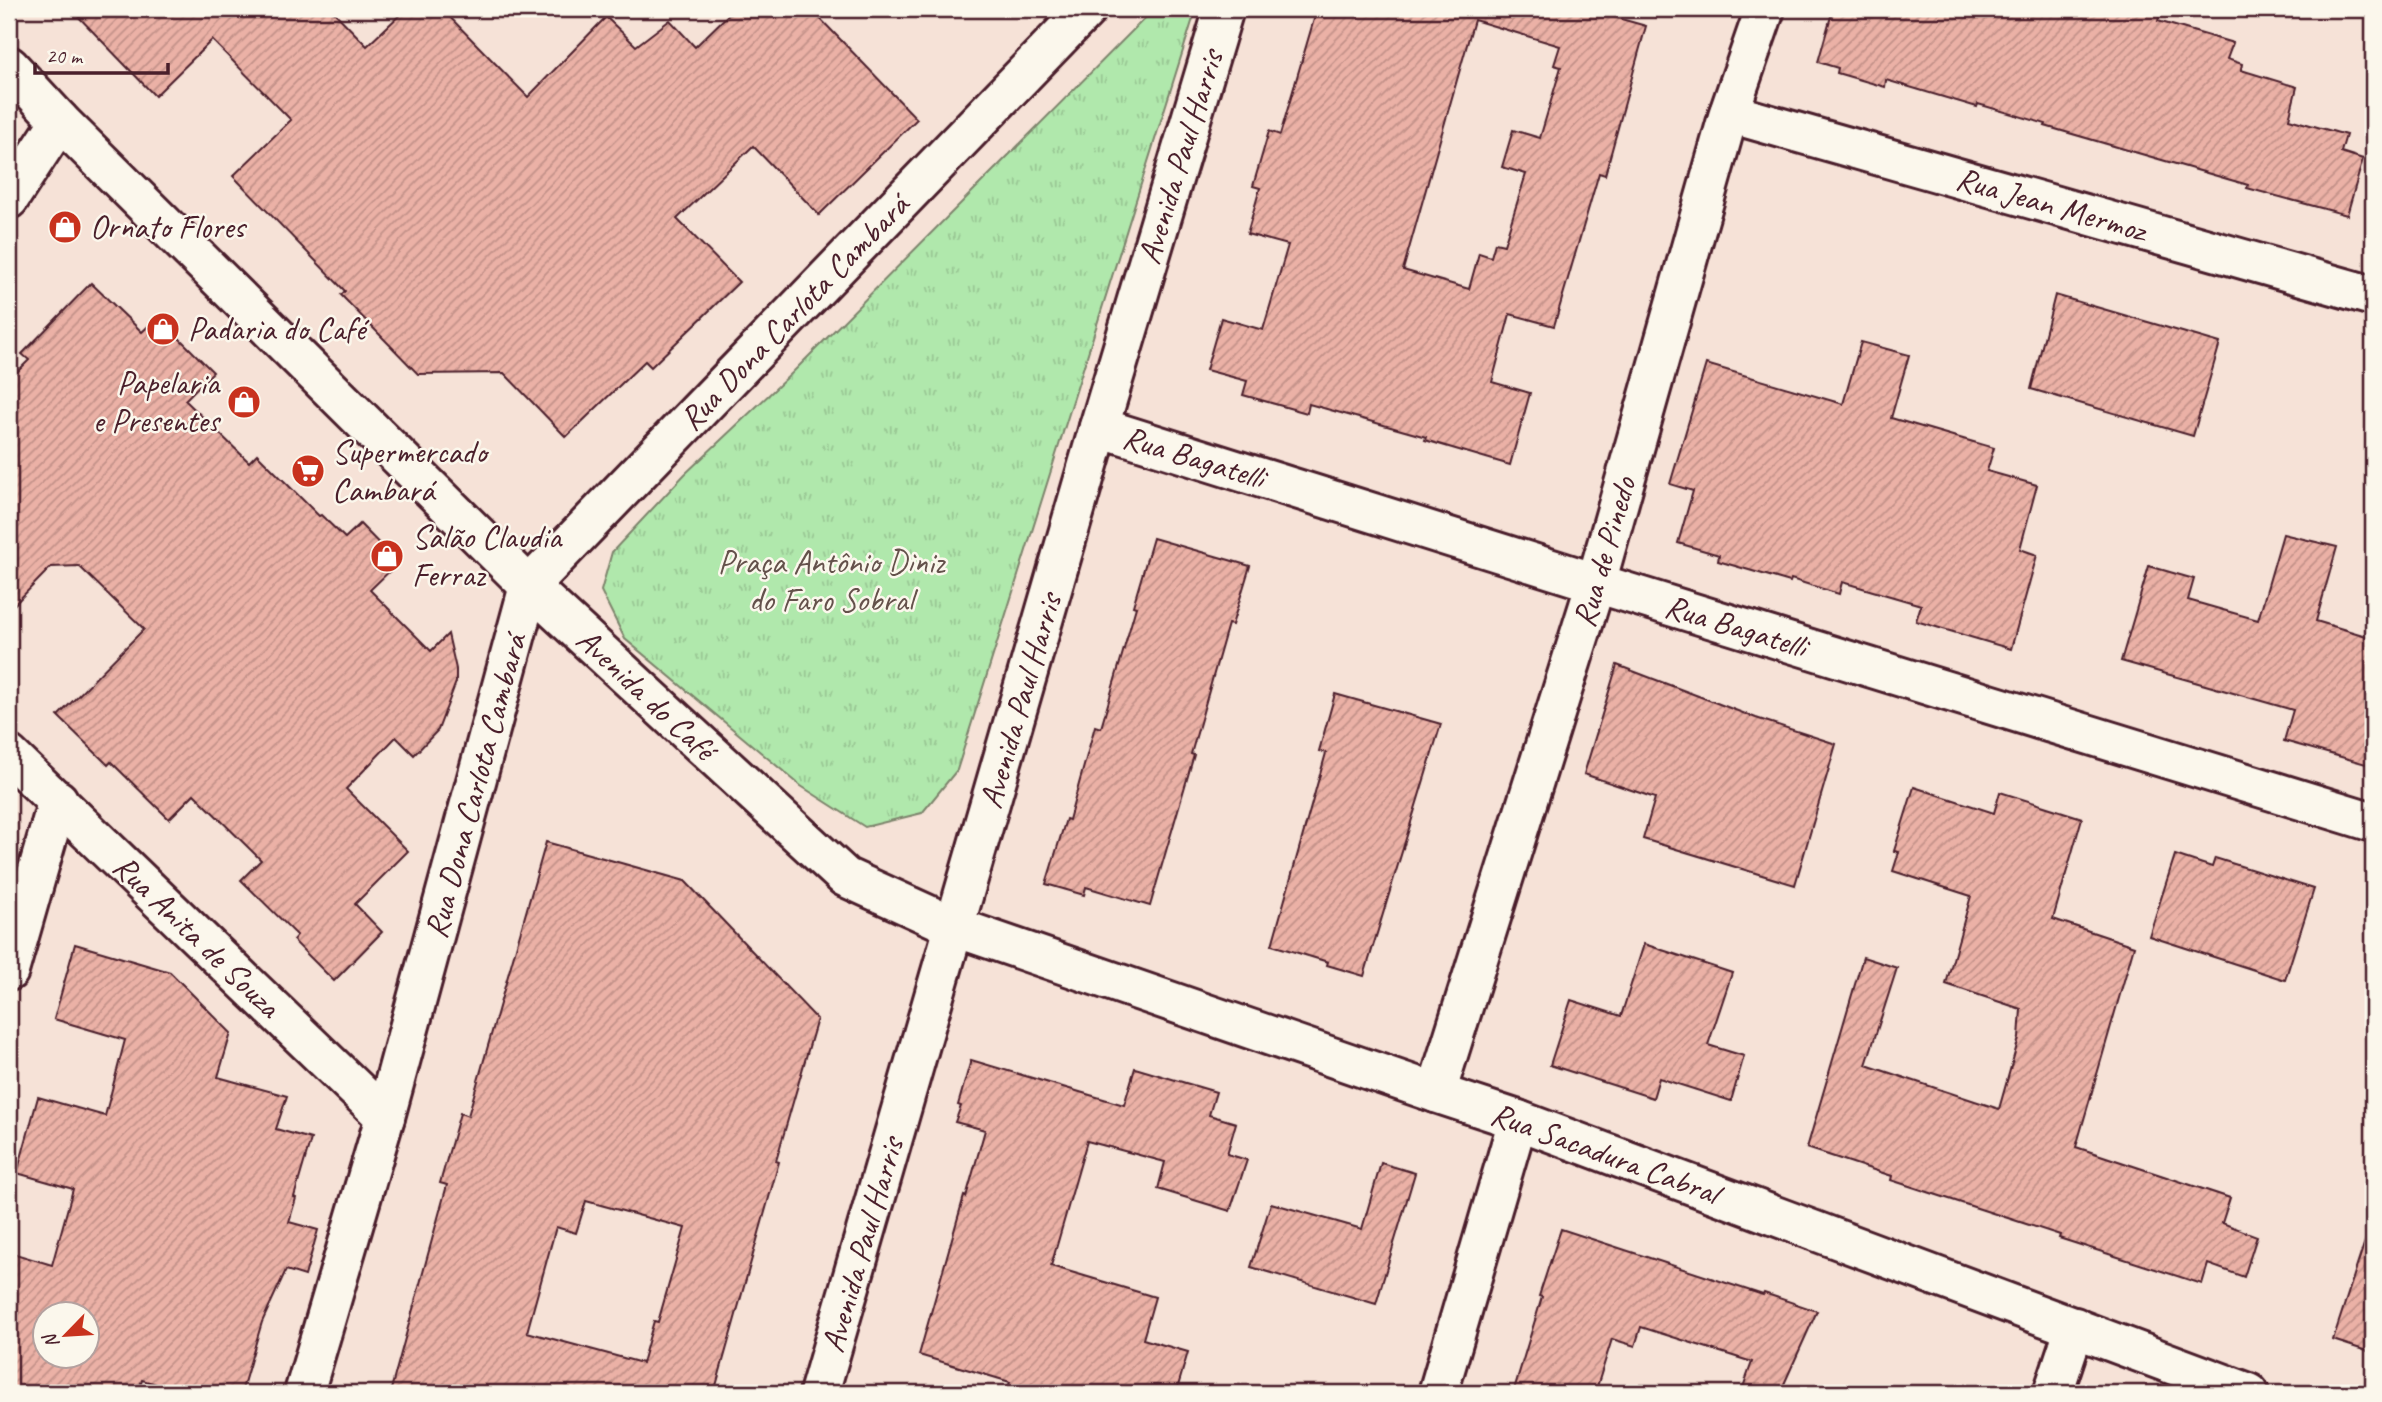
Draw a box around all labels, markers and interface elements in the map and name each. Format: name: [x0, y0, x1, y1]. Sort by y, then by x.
scale bar: [35, 32, 168, 76]
text: 20 m: [46, 43, 84, 69]
street label: Avenida Paul Harris: [1128, 43, 1233, 269]
street label: Rua Jean Mermoz: [1951, 157, 2154, 252]
street label: Rua Dona Carlota Cambará: [670, 182, 920, 439]
place label: Ornato Flores: [90, 206, 248, 248]
shop icon: Ornato Flores: [46, 208, 84, 246]
place label: Padaria do Café: [188, 308, 370, 350]
shop icon: Padaria do Café: [144, 310, 182, 348]
place label: Papelaria e Presentes: [93, 362, 222, 442]
shop icon: Papelaria e Presentes: [225, 383, 263, 421]
street label: Rua Bagatelli: [1118, 416, 1273, 499]
place label: Supermercado Cambará: [332, 431, 490, 511]
supermarket icon: Supermercado Cambará: [289, 452, 327, 490]
street label: Rua de Pinedo: [1563, 471, 1646, 632]
place label: Salão Claudia Ferraz: [412, 516, 563, 596]
shop icon: Salão Claudia Ferraz: [368, 537, 406, 575]
park label: Praça Antônio Diniz do Faro Sobral: [718, 541, 947, 621]
street label: Rua Bagatelli: [1660, 585, 1815, 668]
street label: Avenida Paul Harris: [969, 586, 1071, 813]
street label: Avenida do Café: [568, 619, 728, 773]
street label: Rua Dona Carlota Cambará: [414, 626, 537, 943]
street label: Rua Anita de Souza: [104, 846, 291, 1028]
street label: Rua Sacadura Cabral: [1485, 1092, 1730, 1216]
street label: Avenida Paul Harris: [811, 1130, 913, 1357]
north arrow: [32, 1300, 102, 1370]
text: N: [37, 1328, 65, 1352]

